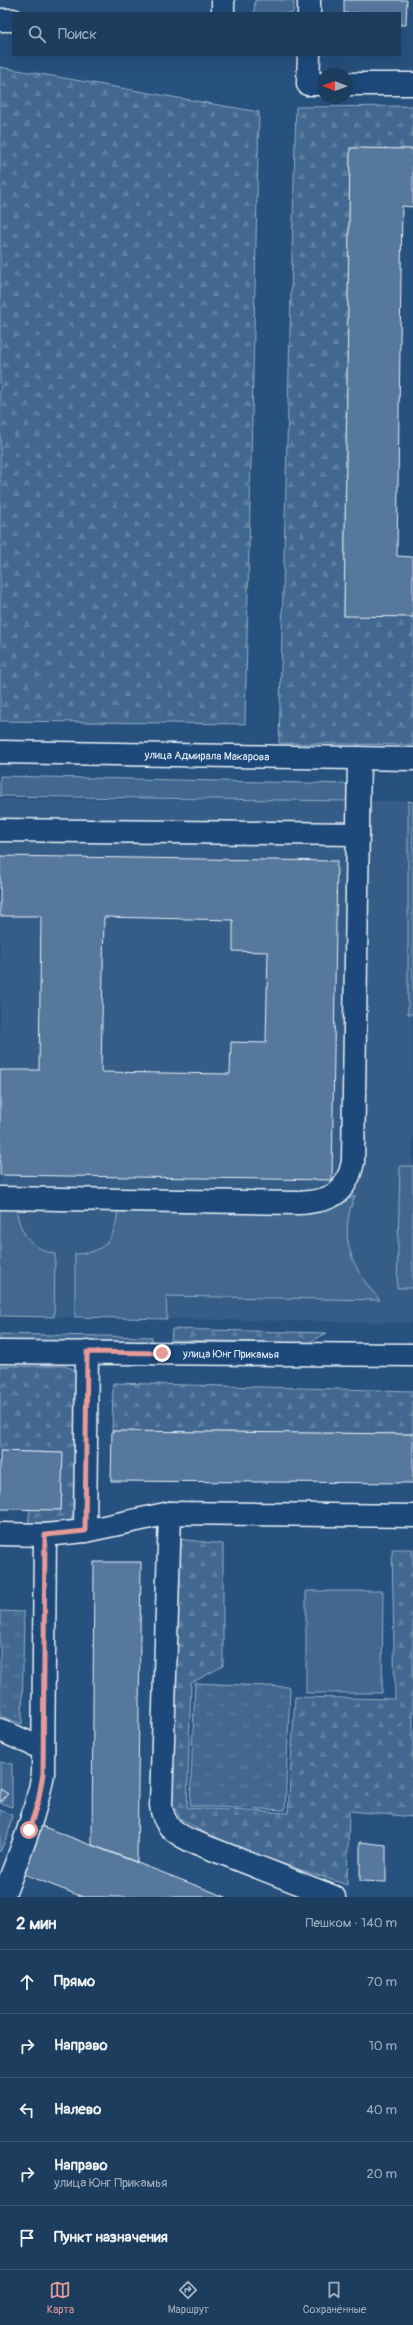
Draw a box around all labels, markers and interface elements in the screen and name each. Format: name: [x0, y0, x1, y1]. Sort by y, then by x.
search box: [12, 12, 401, 56]
icon: search: [26, 23, 48, 45]
text: Поиск: [58, 25, 97, 44]
north arrow: [317, 68, 353, 104]
street label: улица Адмирала Макарова: [143, 748, 270, 763]
route end: [153, 1344, 171, 1362]
street label: улица Юнг Прикамья: [182, 1347, 279, 1361]
route start: [20, 1821, 38, 1839]
text: 2 мин: [16, 1913, 56, 1934]
text: Пешком · 140 m: [306, 1915, 397, 1931]
icon: ahead: [16, 1971, 38, 1993]
text: Прямо: [54, 1972, 95, 1991]
text: 70 m: [367, 1974, 397, 1990]
icon: right: [16, 2035, 38, 2057]
text: Направо: [54, 2036, 108, 2055]
text: 10 m: [369, 2038, 397, 2054]
icon: left: [16, 2099, 38, 2121]
text: Налево: [54, 2100, 101, 2119]
text: 40 m: [366, 2102, 397, 2118]
text: Направо: [54, 2156, 108, 2175]
icon: right: [16, 2163, 38, 2185]
text: 20 m: [366, 2166, 397, 2182]
text: улица Юнг Прикамья: [54, 2175, 167, 2191]
icon: arrive: [16, 2227, 38, 2249]
text: Пункт назначения: [54, 2228, 168, 2247]
tab: Карта: [47, 2279, 74, 2316]
tab: Маршрут: [168, 2279, 209, 2316]
tab: Сохранённые: [303, 2279, 366, 2316]

